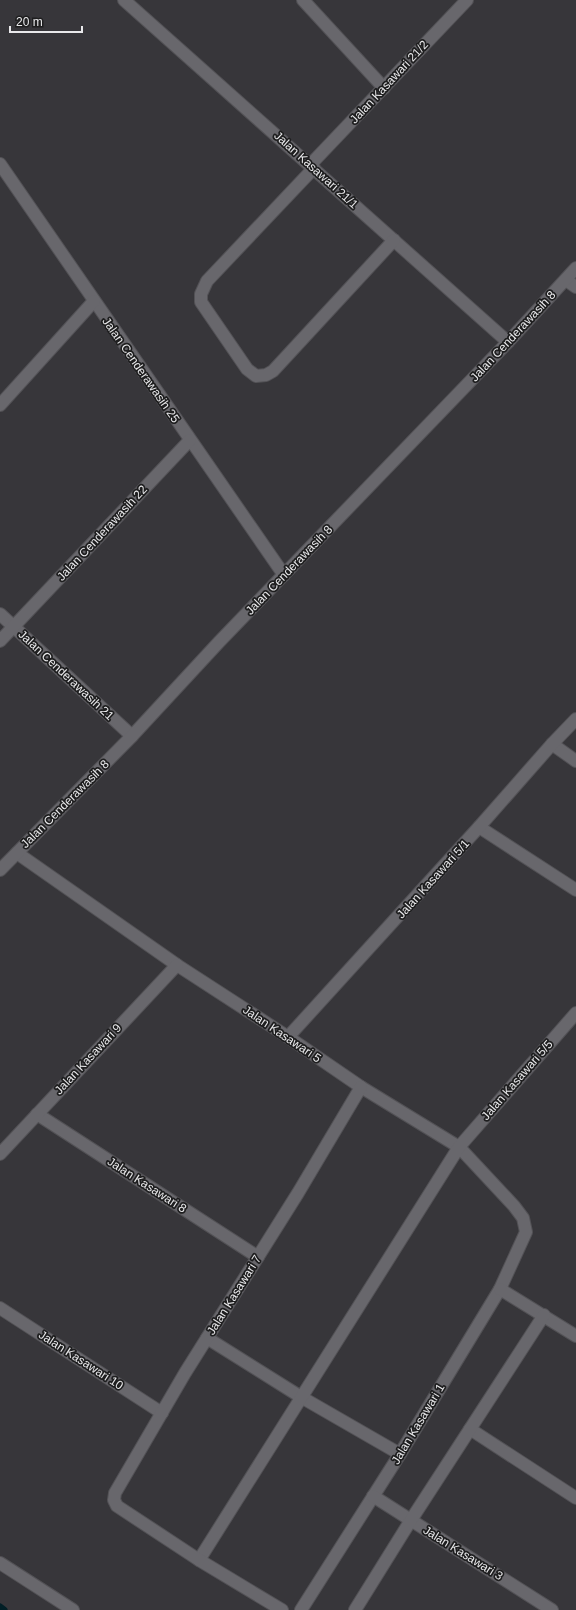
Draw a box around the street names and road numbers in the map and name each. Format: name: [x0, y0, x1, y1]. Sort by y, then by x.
street label: Jalan Kasawari 21/2: [347, 37, 431, 126]
street label: Jalan Kasawari 21/1: [271, 129, 361, 212]
street label: Jalan Cenderawasih 8: [467, 288, 559, 384]
street label: Jalan Cenderawasih 25: [99, 315, 183, 426]
street label: Jalan Cenderawasih 22: [54, 482, 150, 584]
street label: Jalan Cenderawasih 8: [243, 522, 336, 618]
street label: Jalan Cenderawasih 21: [15, 627, 117, 723]
street label: Jalan Cenderawasih 8: [18, 757, 112, 851]
street label: Jalan Kasawari 5/1: [394, 836, 472, 921]
street label: Jalan Kasawari 5: [240, 1003, 324, 1066]
street label: Jalan Kasawari 9: [52, 1021, 125, 1097]
street label: Jalan Kasawari 5/5: [478, 1037, 556, 1123]
street label: Jalan Kasawari 8: [105, 1154, 189, 1216]
street label: Jalan Kasawari 7: [204, 1252, 264, 1337]
street label: Jalan Kasawari 10: [36, 1327, 126, 1393]
street label: Jalan Kasawari 1: [388, 1381, 448, 1467]
street label: Jalan Kasawari 3: [421, 1523, 506, 1583]

